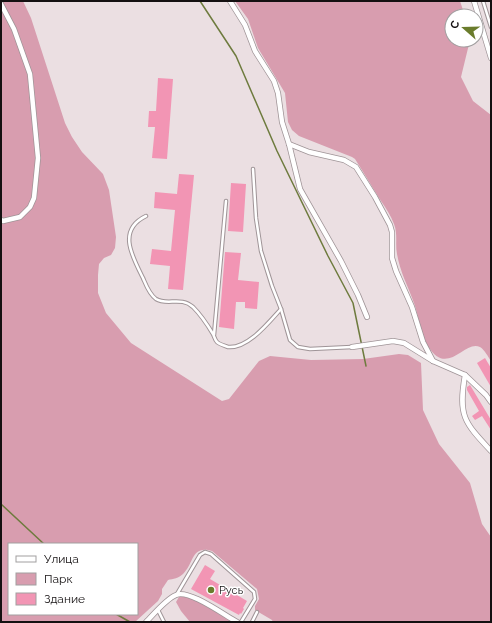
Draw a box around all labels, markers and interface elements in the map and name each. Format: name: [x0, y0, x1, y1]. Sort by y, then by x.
north arrow: [444, 8, 484, 48]
text: С: [448, 19, 463, 31]
legend: [8, 543, 138, 615]
text: Улица: [44, 552, 79, 566]
text: Парк: [44, 572, 73, 586]
place label: Русь: [219, 584, 244, 597]
marker: Русь: [206, 585, 216, 595]
text: Здание: [44, 592, 85, 606]

